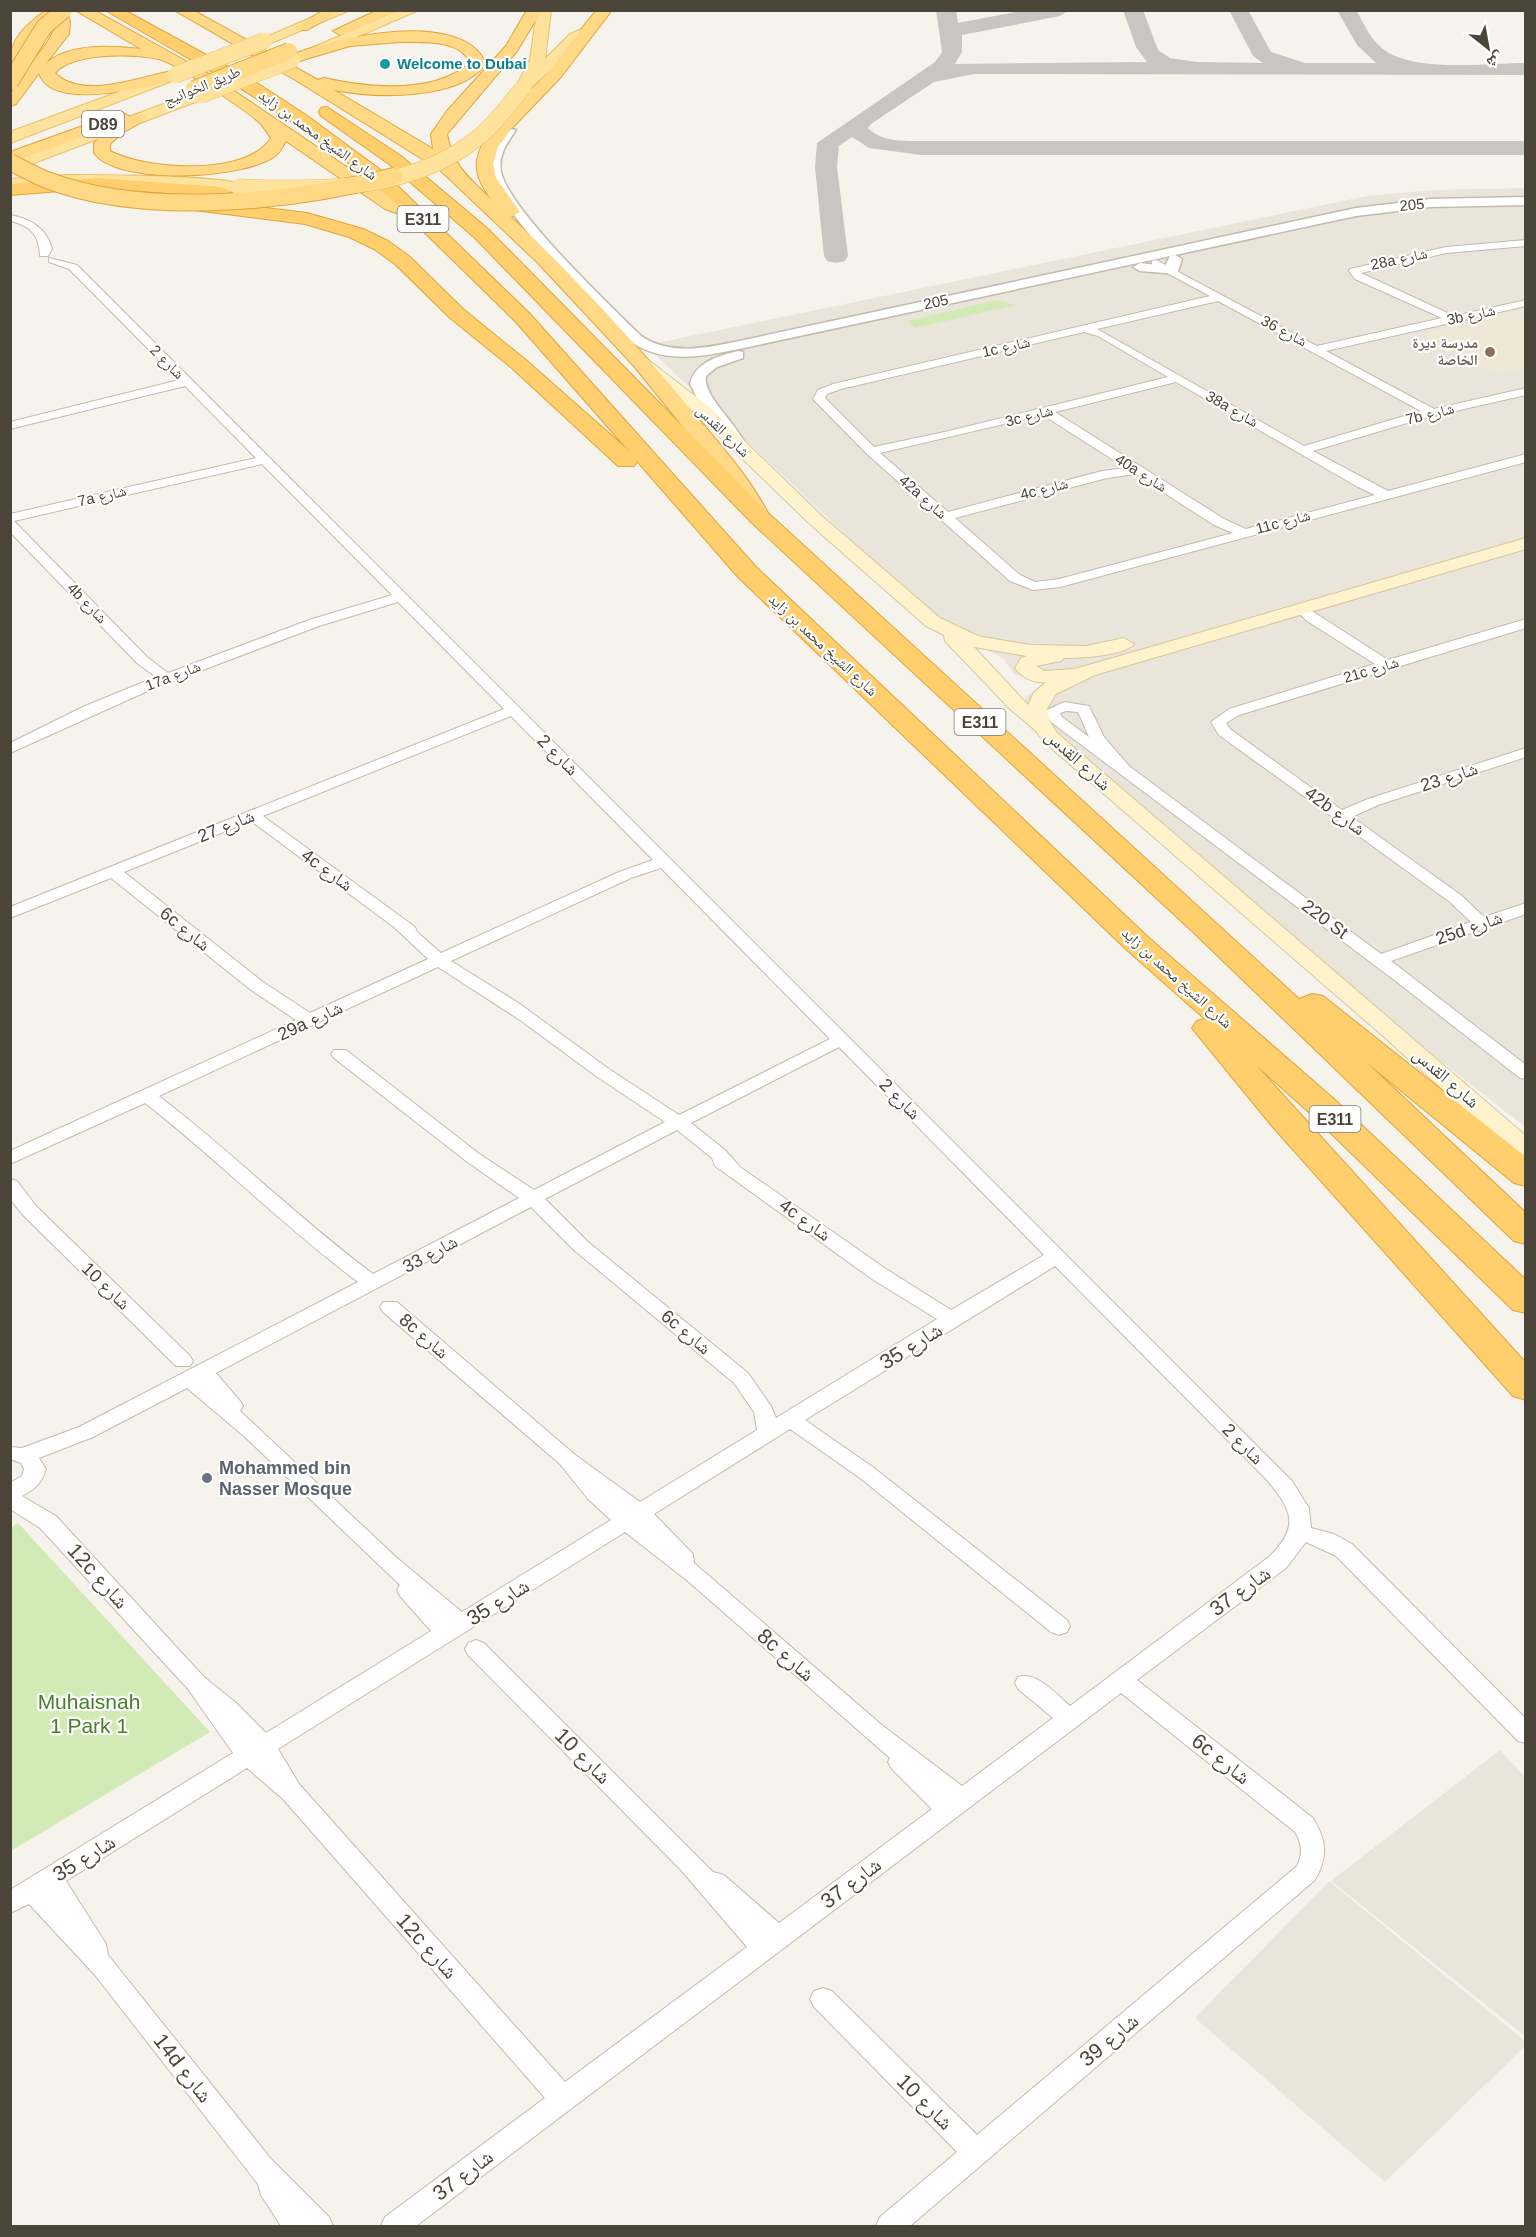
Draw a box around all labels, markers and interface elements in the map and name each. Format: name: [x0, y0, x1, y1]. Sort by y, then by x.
north arrow: [1458, 18, 1518, 78]
text: ش: [1483, 48, 1507, 72]
place label: Welcome to Dubai: [397, 55, 527, 72]
marker: Welcome to Dubai: [378, 57, 392, 71]
street label: طريق الخوانيج: [161, 62, 244, 111]
street label: شارع الشيخ محمد بن زايد: [255, 86, 381, 185]
road number: D89: [82, 111, 124, 137]
street label: 205: [1399, 195, 1425, 214]
road number: E311: [398, 206, 448, 232]
street label: 28a شارع: [1369, 244, 1429, 275]
street label: 205: [922, 291, 950, 312]
street label: 3b شارع: [1445, 301, 1497, 330]
street label: شارع 36: [1258, 311, 1310, 351]
street label: 1c شارع: [980, 333, 1032, 362]
place label: مدرسة ديرة الخاصة: [1412, 334, 1478, 368]
street label: شارع 2: [145, 341, 188, 384]
marker: مدرسة ديرة الخاصة: [1483, 345, 1497, 359]
street label: 38a شارع: [1202, 387, 1262, 432]
street label: 7b شارع: [1404, 399, 1456, 430]
street label: شارع القدس: [692, 401, 754, 462]
street label: 3c شارع: [1003, 401, 1055, 432]
street label: 40a شارع: [1111, 450, 1170, 497]
street label: 42a شارع: [895, 471, 951, 524]
street label: 4c شارع: [1018, 474, 1070, 505]
street label: 7a شارع: [76, 482, 128, 511]
street label: 11c شارع: [1254, 506, 1313, 539]
street label: 4b شارع: [63, 579, 111, 628]
street label: شارع الشيخ محمد بن زايد: [764, 590, 881, 701]
street label: 21c شارع: [1341, 653, 1401, 688]
street label: 17a شارع: [143, 657, 204, 696]
road number: E311: [954, 709, 1006, 735]
street label: شارع القدس: [1041, 725, 1115, 795]
street label: شارع 2: [533, 731, 582, 780]
street label: شارع 23: [1418, 758, 1481, 797]
street label: 42b شارع: [1301, 783, 1369, 840]
street label: شارع 27: [195, 806, 258, 847]
street label: 4c شارع: [297, 845, 356, 896]
street label: 220 St: [1298, 895, 1352, 943]
street label: 6c شارع: [155, 903, 214, 956]
street label: 25d شارع: [1433, 907, 1505, 950]
street label: شارع الشيخ محمد بن زايد: [1118, 924, 1236, 1033]
street label: 29a شارع: [274, 997, 346, 1046]
street label: شارع القدس: [1408, 1044, 1483, 1113]
street label: شارع 2: [875, 1075, 924, 1124]
road number: E311: [1310, 1106, 1360, 1132]
street label: 4c شارع: [775, 1195, 834, 1246]
street label: شارع 33: [399, 1231, 461, 1278]
street label: شارع 10: [77, 1258, 134, 1314]
street label: 6c شارع: [657, 1306, 715, 1359]
street label: 8c شارع: [395, 1309, 453, 1363]
street label: شارع 35: [875, 1318, 947, 1375]
street label: شارع 2: [1218, 1420, 1267, 1469]
place label: Mohammed bin Nasser Mosque: [219, 1458, 352, 1499]
marker: Mohammed bin Nasser Mosque: [200, 1471, 214, 1485]
street label: 12c شارع: [62, 1538, 134, 1614]
street label: شارع 37: [1205, 1561, 1276, 1622]
street label: شارع 35: [462, 1574, 534, 1631]
street label: 8c شارع: [752, 1624, 820, 1687]
park label: Muhaisnah 1 Park 1: [38, 1690, 140, 1737]
street label: شارع 10: [549, 1723, 616, 1790]
street label: 6c شارع: [1186, 1729, 1255, 1790]
street label: شارع 35: [48, 1830, 120, 1887]
street label: شارع 37: [816, 1853, 886, 1914]
street label: 12c شارع: [391, 1908, 463, 1984]
street label: شارع 39: [1075, 2009, 1144, 2072]
street label: 14d شارع: [148, 2029, 217, 2108]
street label: شارع 10: [891, 2069, 958, 2136]
street label: شارع 37: [428, 2145, 498, 2206]

